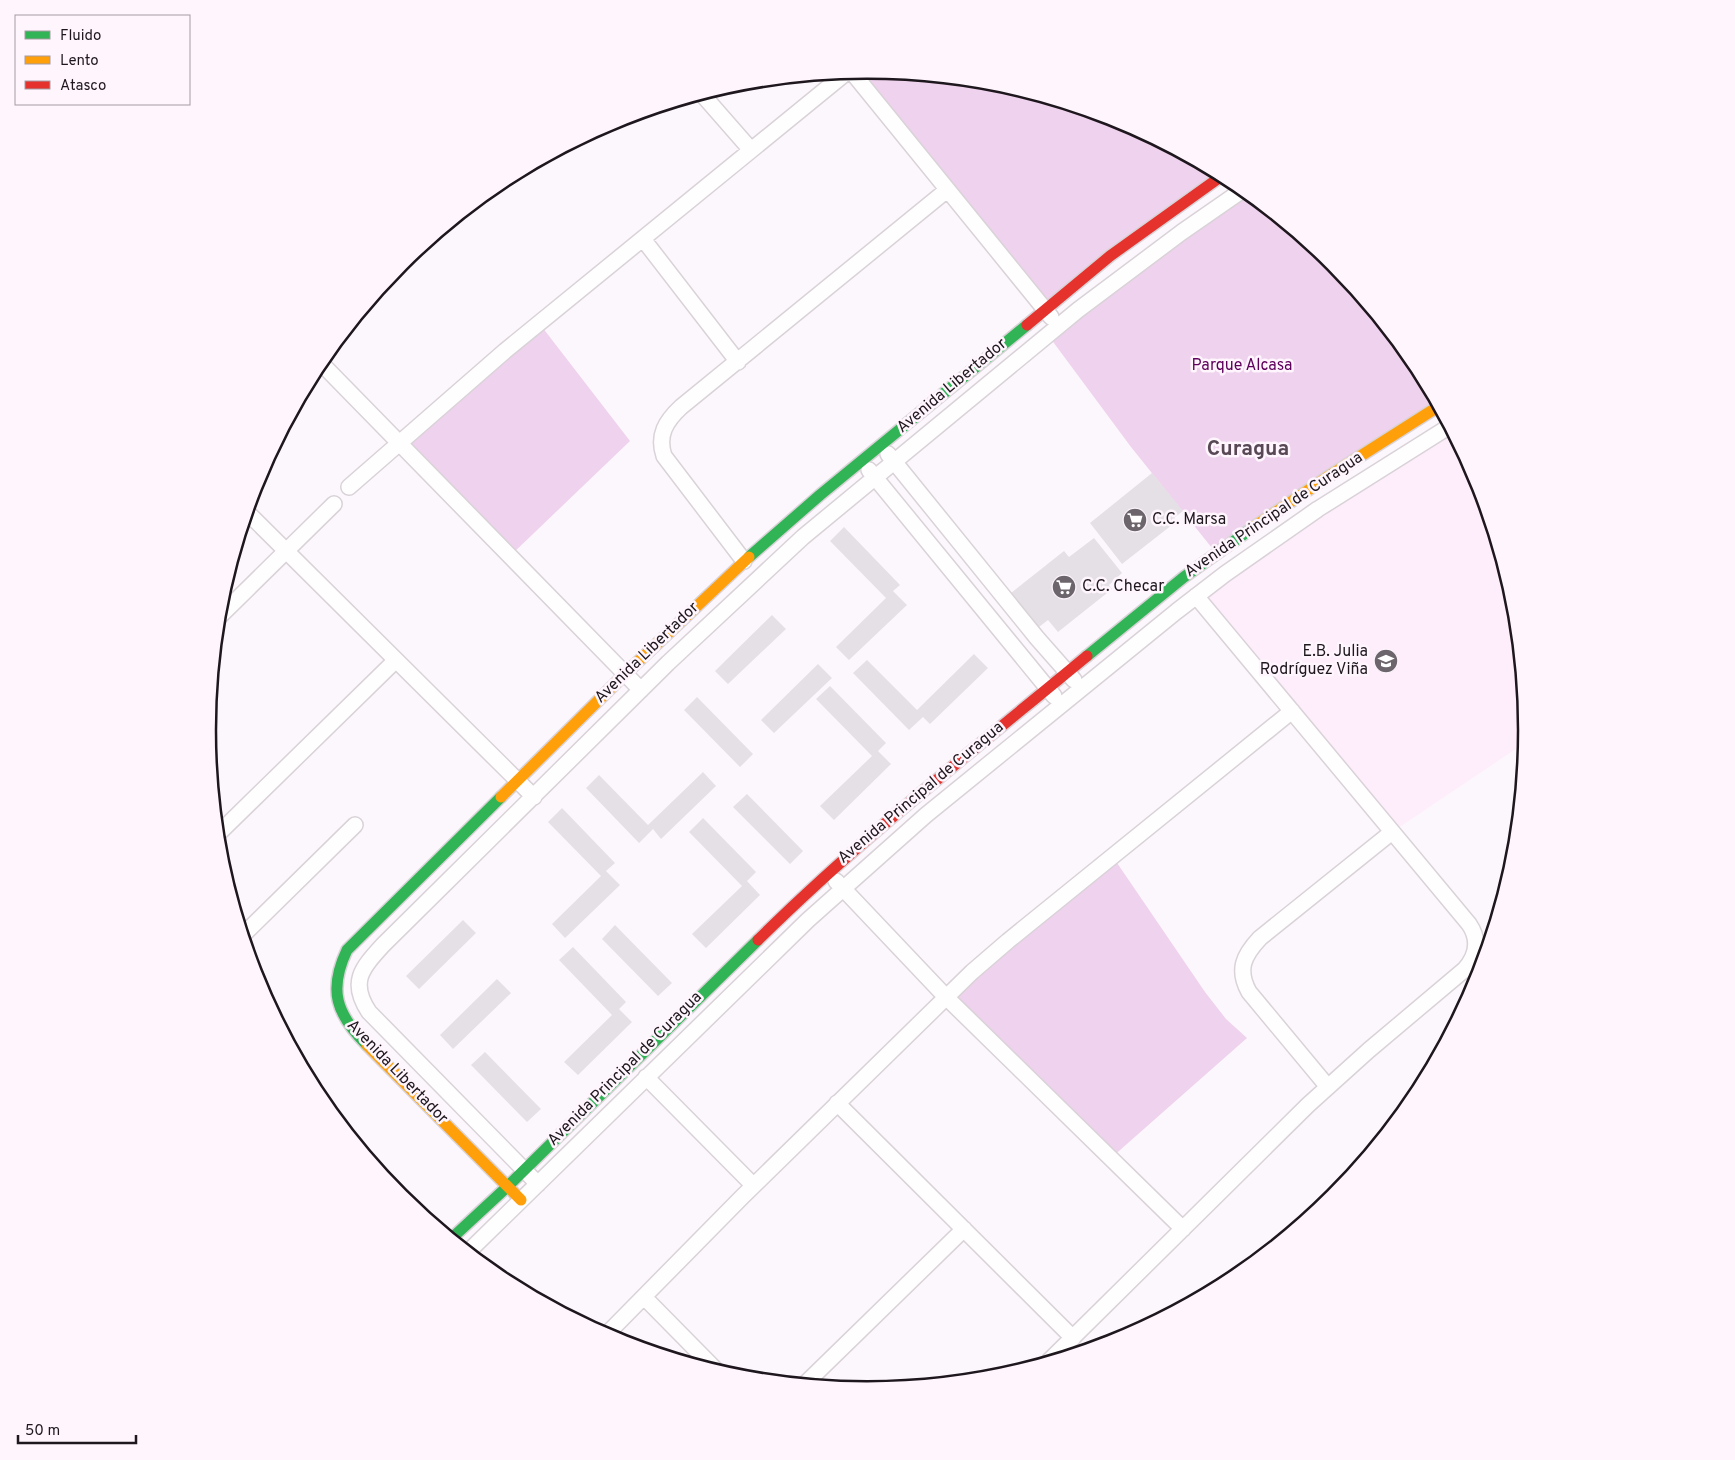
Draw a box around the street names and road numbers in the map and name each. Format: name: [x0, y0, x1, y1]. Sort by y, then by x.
street label: Avenida Libertador: [893, 334, 1011, 438]
street label: Avenida Principal de Curagua: [1181, 448, 1367, 582]
street label: Avenida Libertador: [591, 598, 703, 708]
street label: Avenida Principal de Curagua: [834, 718, 1008, 868]
street label: Avenida Principal de Curagua: [544, 988, 706, 1150]
street label: Avenida Libertador: [342, 1016, 452, 1128]

